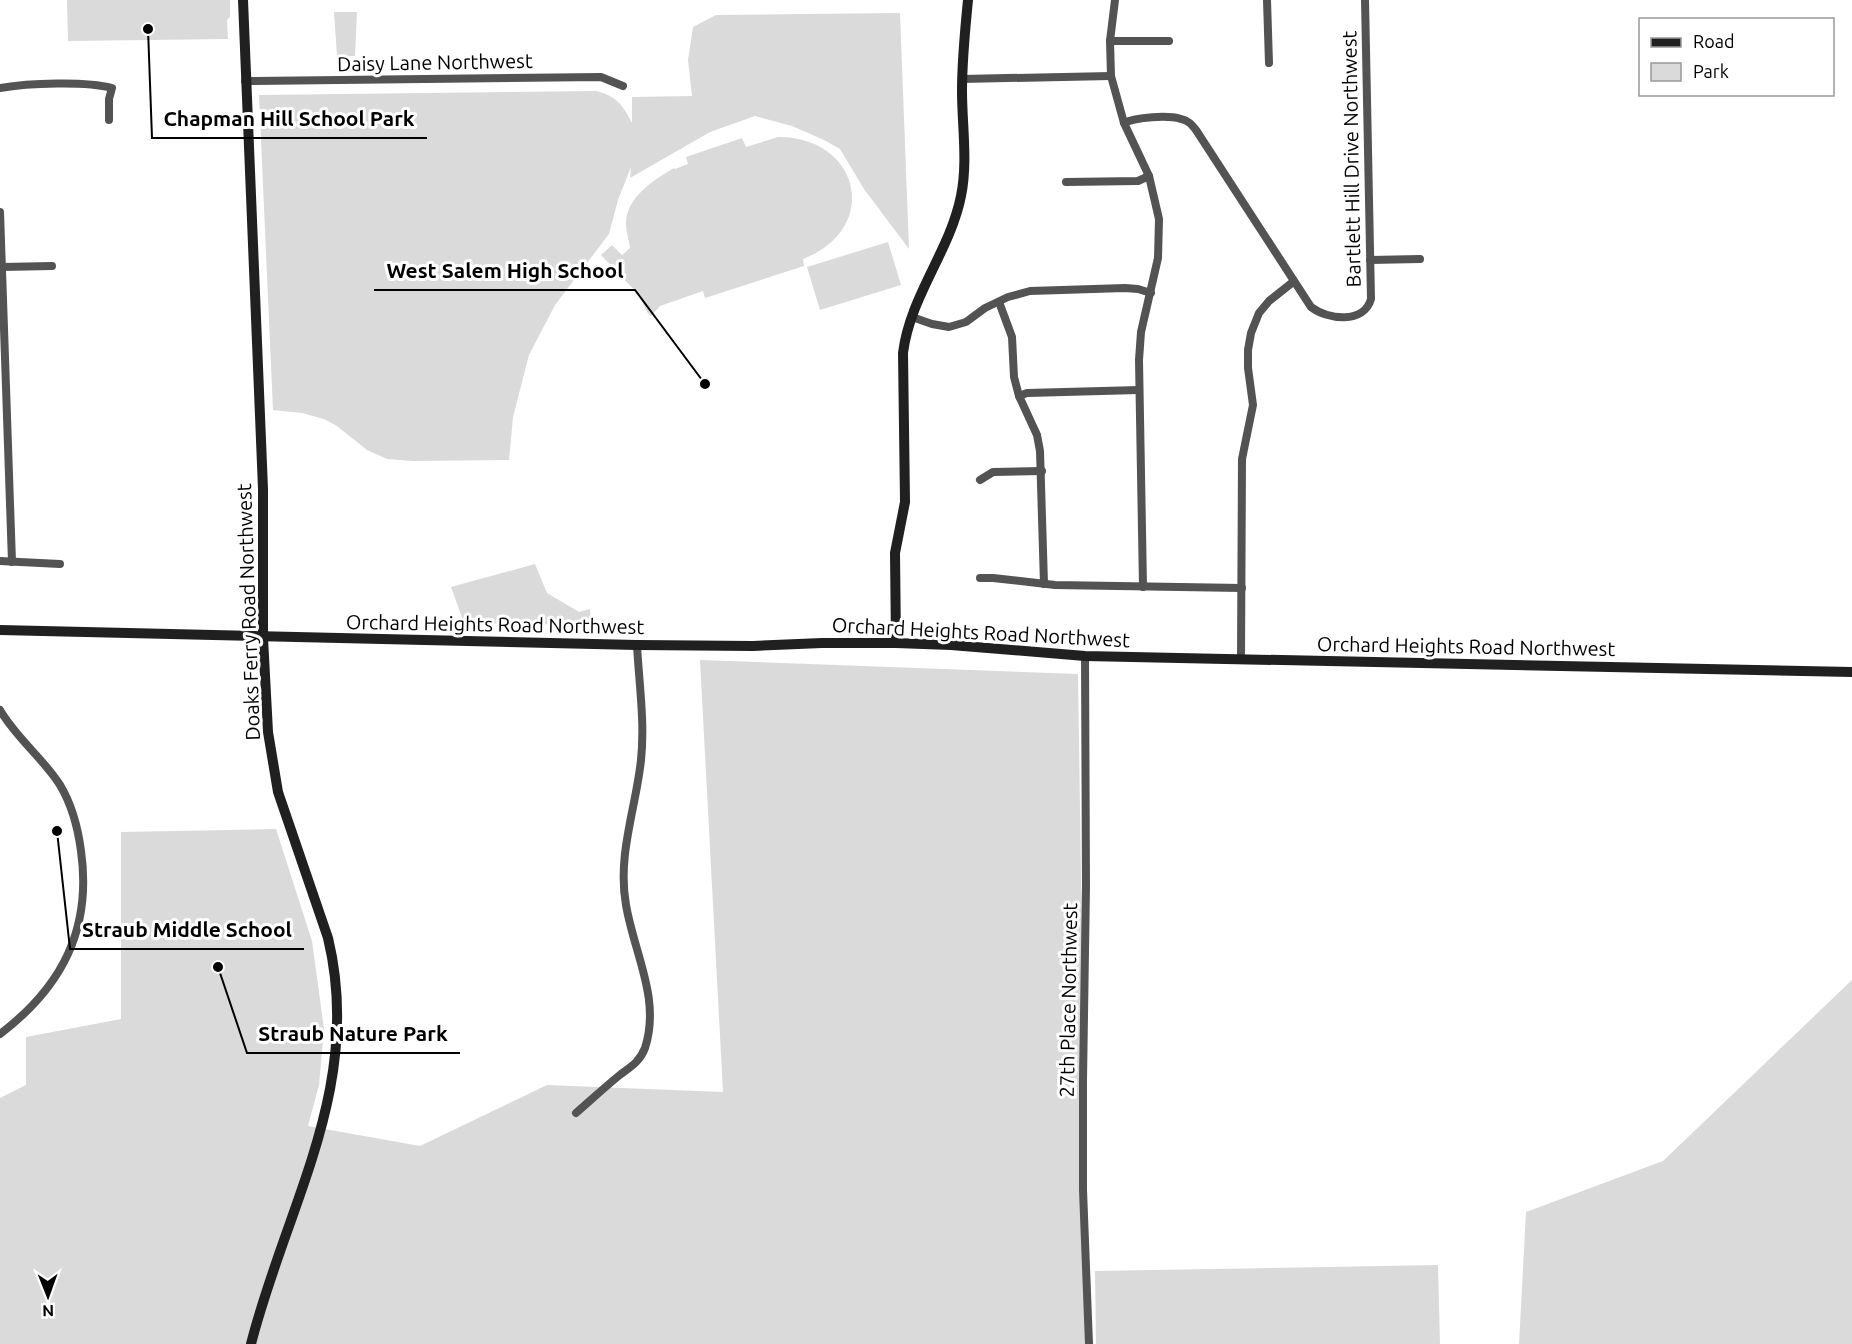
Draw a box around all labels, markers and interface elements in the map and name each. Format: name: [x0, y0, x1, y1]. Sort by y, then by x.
legend: [1639, 18, 1834, 96]
street label: Bartlett Hill Drive Northwest: [1337, 30, 1365, 287]
text: Road: [1693, 31, 1735, 51]
street label: Daisy Lane Northwest: [337, 49, 533, 75]
text: Park: [1693, 61, 1729, 81]
callout: Chapman Hill School Park: [152, 99, 427, 138]
text: Chapman Hill School Park: [163, 106, 415, 130]
callout: West Salem High School: [374, 251, 635, 290]
text: West Salem High School: [386, 258, 624, 282]
street label: Doaks Ferry Road Northwest: [232, 483, 264, 741]
street label: Orchard Heights Road Northwest: [346, 610, 645, 638]
street label: Orchard Heights Road Northwest: [831, 613, 1131, 651]
street label: Orchard Heights Road Northwest: [1317, 632, 1616, 660]
street label: 27th Place Northwest: [1055, 902, 1081, 1098]
callout: Straub Middle School: [70, 910, 304, 949]
text: Straub Middle School: [82, 917, 292, 941]
callout: Straub Nature Park: [247, 1014, 460, 1053]
text: Straub Nature Park: [258, 1021, 448, 1045]
north arrow: [18, 1266, 78, 1326]
text: N: [42, 1302, 54, 1320]

